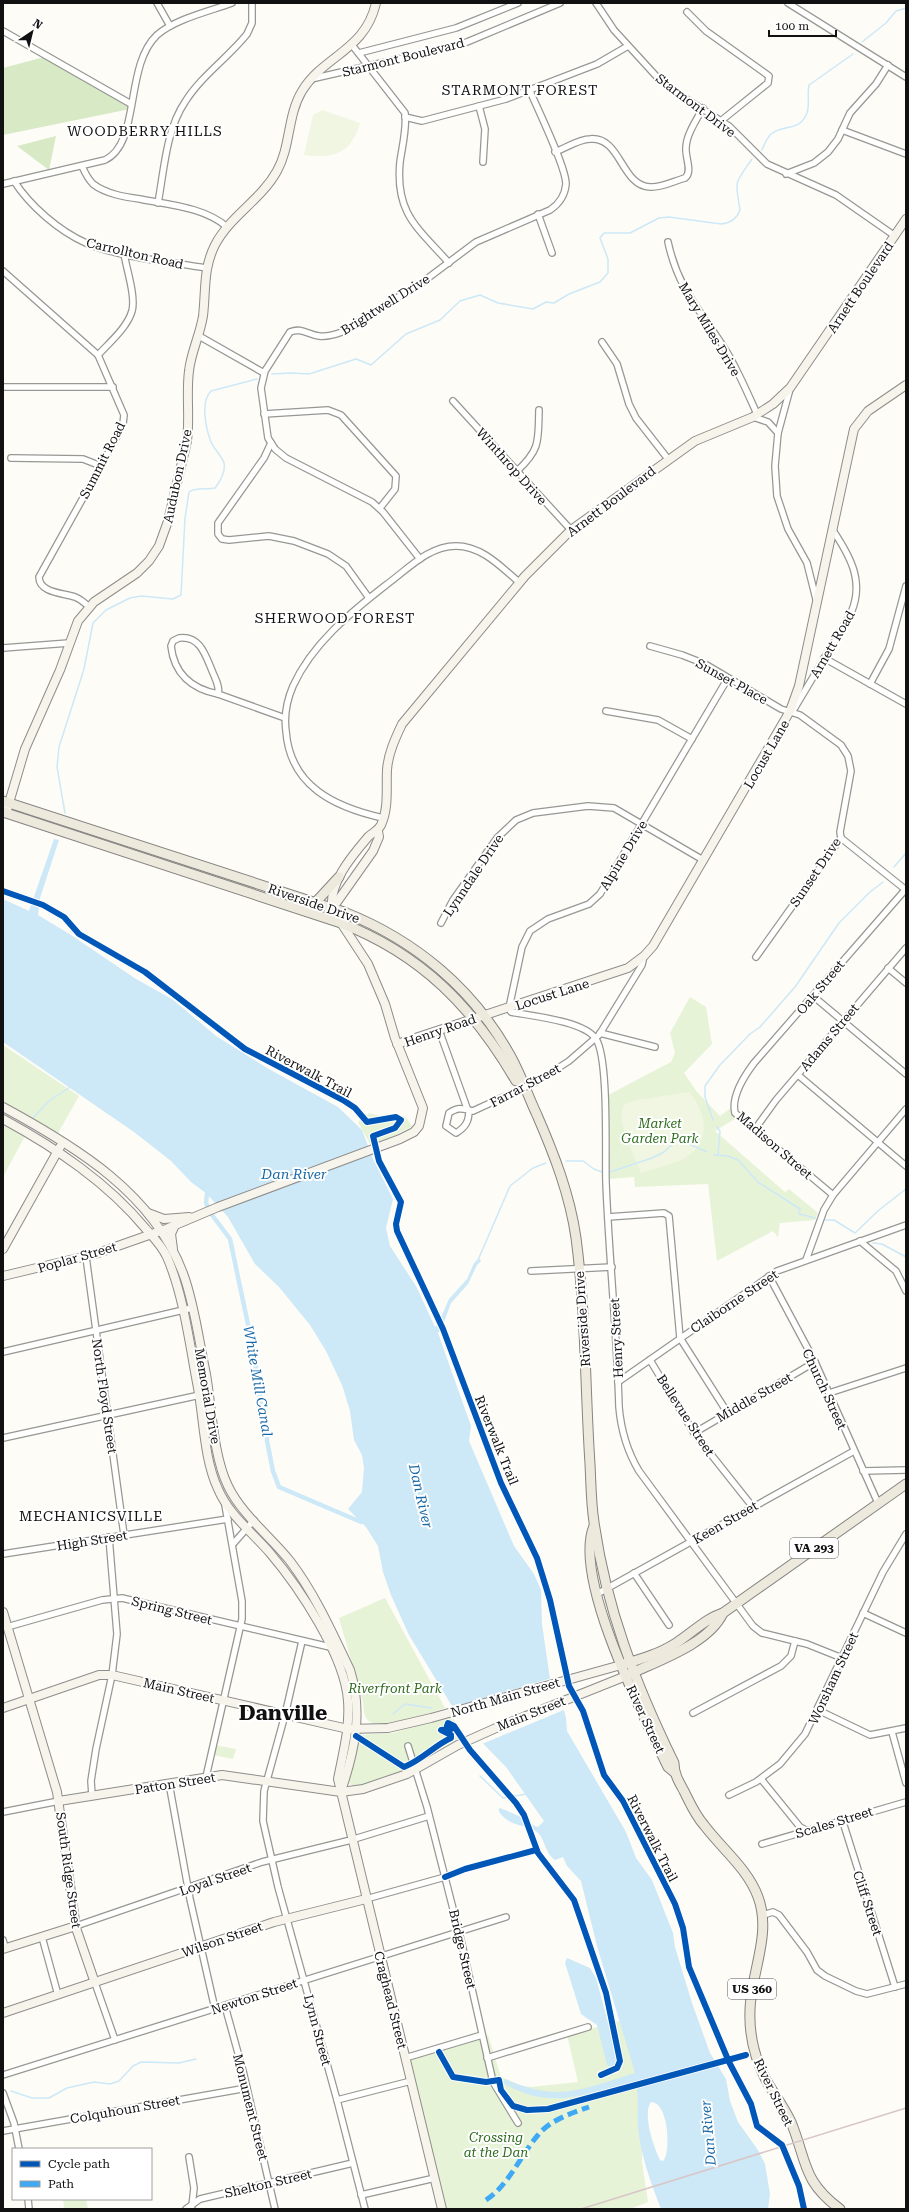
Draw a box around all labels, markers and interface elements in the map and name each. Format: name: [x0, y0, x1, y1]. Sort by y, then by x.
north arrow: [12, 12, 52, 52]
scale bar: [769, 12, 836, 38]
text: N: [30, 16, 45, 32]
text: 100 m: [775, 19, 809, 33]
street label: Starmont Boulevard: [341, 35, 466, 80]
street label: Starmont Drive: [653, 71, 738, 140]
district label: STARMONT FOREST: [442, 82, 598, 98]
district label: WOODBERRY HILLS: [67, 123, 223, 139]
street label: Carrollton Road: [85, 235, 186, 272]
street label: Arnett Boulevard: [824, 238, 897, 336]
street label: Brightwell Drive: [338, 271, 432, 338]
street label: Mary Miles Drive: [676, 280, 744, 379]
street label: Summit Road: [77, 419, 129, 501]
street label: Winthrop Drive: [473, 425, 550, 508]
street label: Audubon Drive: [160, 428, 195, 524]
street label: Arnett Boulevard: [564, 463, 659, 540]
street label: Arnett Road: [807, 607, 858, 680]
district label: SHERWOOD FOREST: [255, 610, 415, 626]
street label: Sunset Place: [693, 656, 770, 707]
street label: Locust Lane: [741, 717, 792, 791]
street label: Alpine Drive: [597, 818, 650, 893]
street label: Lynndale Drive: [440, 831, 506, 919]
street label: Sunset Drive: [787, 835, 844, 910]
street label: Riverside Drive: [266, 881, 362, 926]
street label: Oak Street: [793, 957, 847, 1017]
street label: Locust Lane: [513, 976, 591, 1013]
street label: Adams Street: [797, 1001, 862, 1074]
street label: Henry Road: [402, 1011, 479, 1050]
street label: Riverwalk Trail: [263, 1042, 354, 1100]
street label: Farrar Street: [487, 1061, 563, 1110]
street label: Madison Street: [734, 1109, 815, 1182]
park label: Market Garden Park: [621, 1116, 700, 1146]
water label: Dan River: [260, 1166, 327, 1182]
street label: Poplar Street: [36, 1239, 119, 1276]
street label: Claiborne Street: [688, 1267, 781, 1336]
street label: Riverside Drive: [572, 1271, 593, 1367]
street label: Henry Street: [607, 1297, 626, 1378]
water label: White Mill Canal: [240, 1324, 276, 1438]
street label: North Floyd Street: [89, 1337, 120, 1455]
street label: Memorial Drive: [192, 1347, 223, 1445]
street label: Church Street: [799, 1347, 850, 1432]
street label: Middle Street: [714, 1370, 795, 1425]
street label: Bellevue Street: [654, 1372, 718, 1459]
street label: Riverwalk Trail: [472, 1393, 521, 1487]
water label: Dan River: [406, 1461, 436, 1530]
street label: Keen Street: [690, 1498, 761, 1547]
district label: MECHANICSVILLE: [19, 1508, 163, 1524]
street label: High Street: [56, 1527, 129, 1553]
road number: VA 293: [790, 1538, 838, 1558]
street label: Spring Street: [130, 1593, 214, 1628]
street label: Worsham Street: [806, 1630, 861, 1727]
street label: North Main Street: [449, 1674, 561, 1720]
street label: Main Street: [142, 1675, 216, 1706]
park label: Riverfront Park: [347, 1681, 443, 1696]
street label: River Street: [623, 1683, 668, 1756]
street label: Main Street: [495, 1692, 567, 1734]
district label: Danville: [239, 1701, 327, 1725]
street label: Patton Street: [134, 1770, 217, 1797]
street label: Riverwalk Trail: [624, 1792, 681, 1884]
street label: Scales Street: [793, 1803, 875, 1841]
street label: South Ridge Street: [53, 1811, 84, 1929]
street label: Loyal Street: [177, 1860, 253, 1899]
street label: Cliff Street: [850, 1869, 885, 1938]
street label: Bridge Street: [446, 1908, 479, 1991]
street label: Wilson Street: [180, 1919, 265, 1960]
street label: Craghead Street: [371, 1950, 410, 2051]
street label: Newton Street: [209, 1975, 299, 2018]
road number: US 360: [728, 1979, 776, 1999]
street label: Lynn Street: [301, 1993, 334, 2067]
street label: Monument Street: [230, 2052, 271, 2162]
street label: River Street: [751, 2056, 796, 2129]
street label: Colquhoun Street: [69, 2092, 181, 2127]
water label: Dan River: [697, 2100, 719, 2167]
park label: Crossing at the Dan: [464, 2130, 528, 2160]
legend: [12, 2148, 152, 2200]
text: Cycle path: [48, 2157, 110, 2171]
street label: Shelton Street: [223, 2166, 313, 2201]
text: Path: [48, 2177, 74, 2191]

